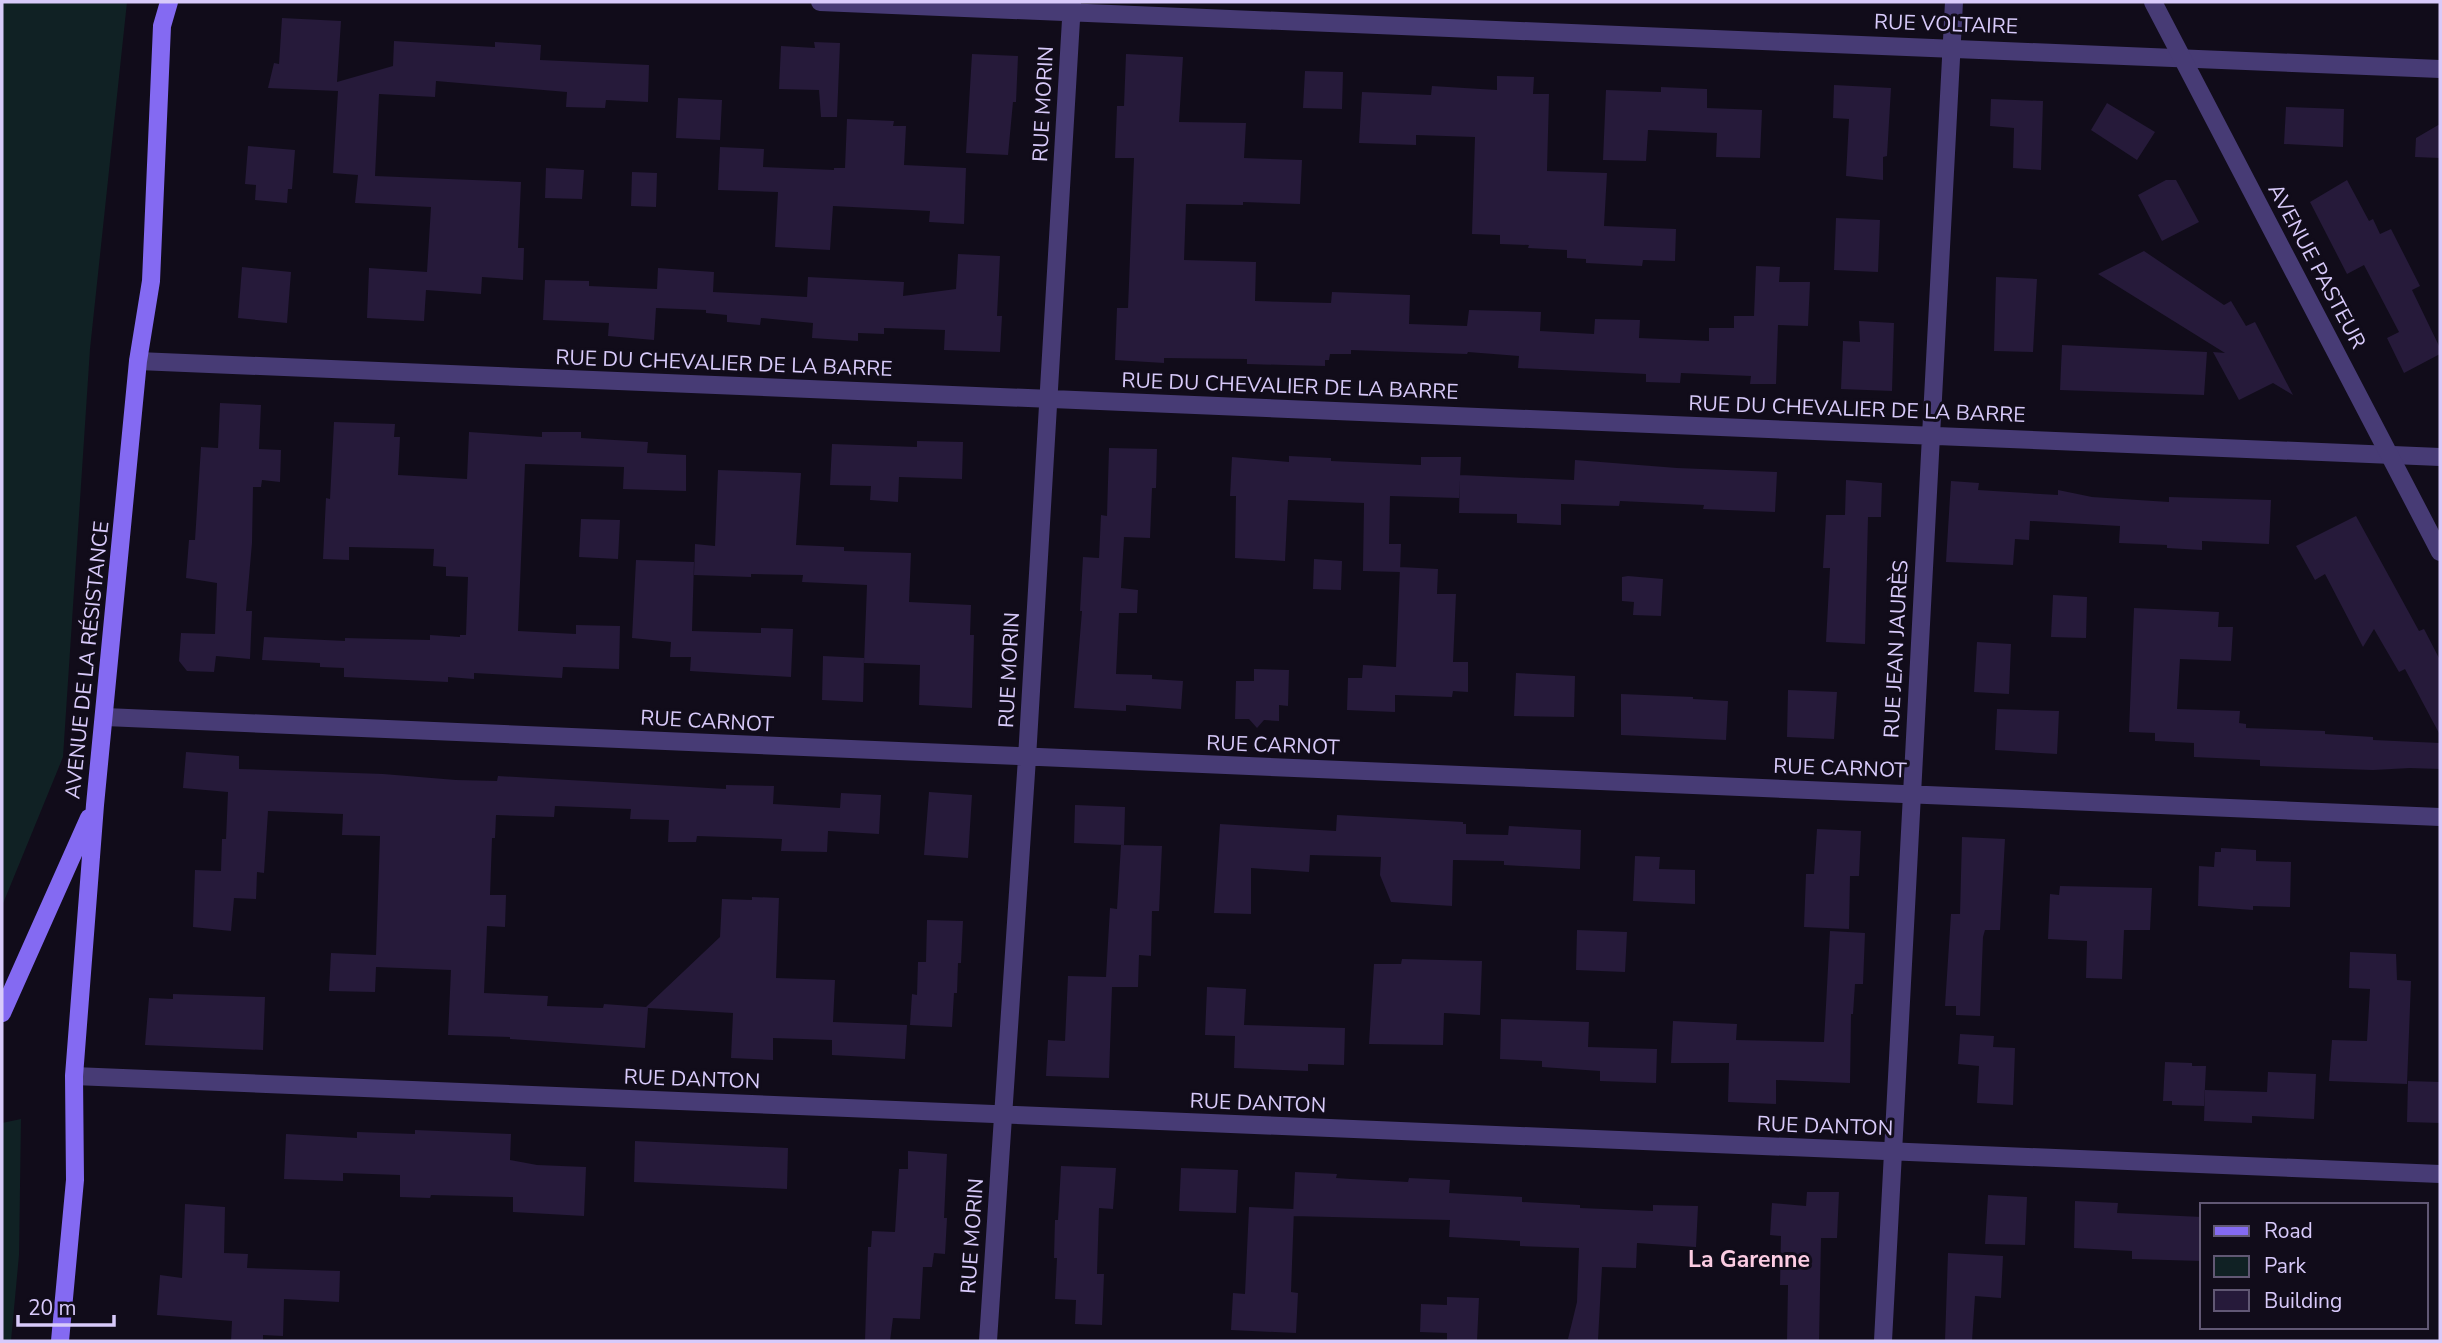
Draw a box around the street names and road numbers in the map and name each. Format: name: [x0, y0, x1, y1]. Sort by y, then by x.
street label: RUE VOLTAIRE: [1874, 7, 2018, 41]
street label: RUE MORIN: [1026, 45, 1060, 163]
street label: AVENUE PASTEUR: [2262, 179, 2372, 353]
street label: RUE DU CHEVALIER DE LA BARRE: [555, 343, 893, 383]
street label: RUE DU CHEVALIER DE LA BARRE: [1121, 366, 1459, 406]
street label: RUE DU CHEVALIER DE LA BARRE: [1688, 389, 2026, 429]
street label: AVENUE DE LA RÉSISTANCE: [58, 520, 116, 800]
street label: RUE JEAN JAURÈS: [1877, 559, 1915, 739]
street label: RUE MORIN: [992, 611, 1026, 729]
street label: RUE CARNOT: [640, 704, 775, 738]
street label: RUE CARNOT: [1206, 729, 1341, 761]
street label: RUE CARNOT: [1773, 752, 1908, 784]
street label: RUE DANTON: [623, 1063, 761, 1095]
street label: RUE DANTON: [1189, 1087, 1327, 1119]
street label: RUE DANTON: [1756, 1110, 1894, 1142]
street label: RUE MORIN: [954, 1177, 990, 1295]

